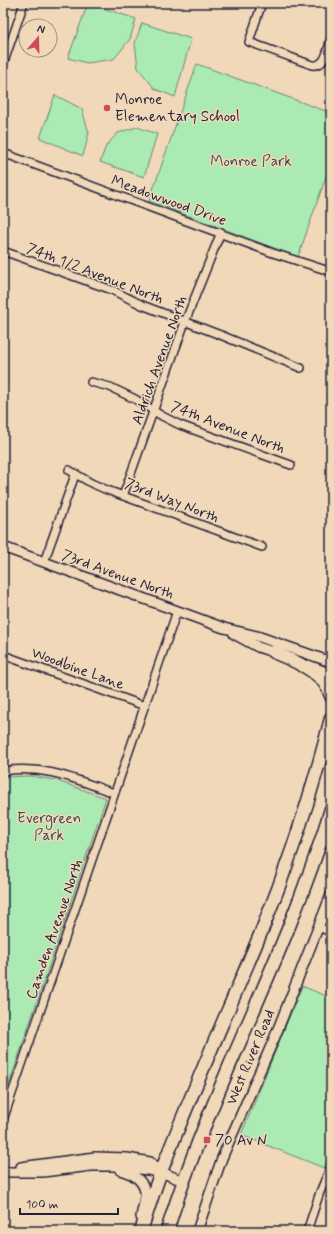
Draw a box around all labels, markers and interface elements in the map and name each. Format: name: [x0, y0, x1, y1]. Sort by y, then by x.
north arrow: [18, 18, 58, 58]
text: N: [35, 22, 47, 37]
place label: Monroe Elementary School: [115, 90, 240, 127]
marker: Monroe Elementary School: [102, 103, 112, 113]
park label: Monroe Park: [210, 152, 292, 172]
street label: Meadowwood Drive: [108, 171, 229, 231]
street label: 74th 1/2 Avenue North: [23, 239, 166, 309]
street label: Aldrich Avenue North: [127, 293, 193, 428]
street label: 74th Avenue North: [168, 397, 287, 459]
street label: 73rd Way North: [122, 474, 222, 528]
street label: 73rd Avenue North: [59, 545, 176, 604]
street label: Woodbine Lane: [28, 643, 127, 695]
park label: Evergreen Park: [17, 809, 81, 846]
street label: Camden Avenue North: [22, 857, 88, 1002]
street label: West River Road: [222, 1007, 280, 1108]
place label: 70 Av N: [215, 1131, 267, 1151]
marker: 70 Av N: [202, 1135, 212, 1145]
scale bar: [20, 1190, 118, 1216]
text: 100 m: [26, 1197, 58, 1213]

